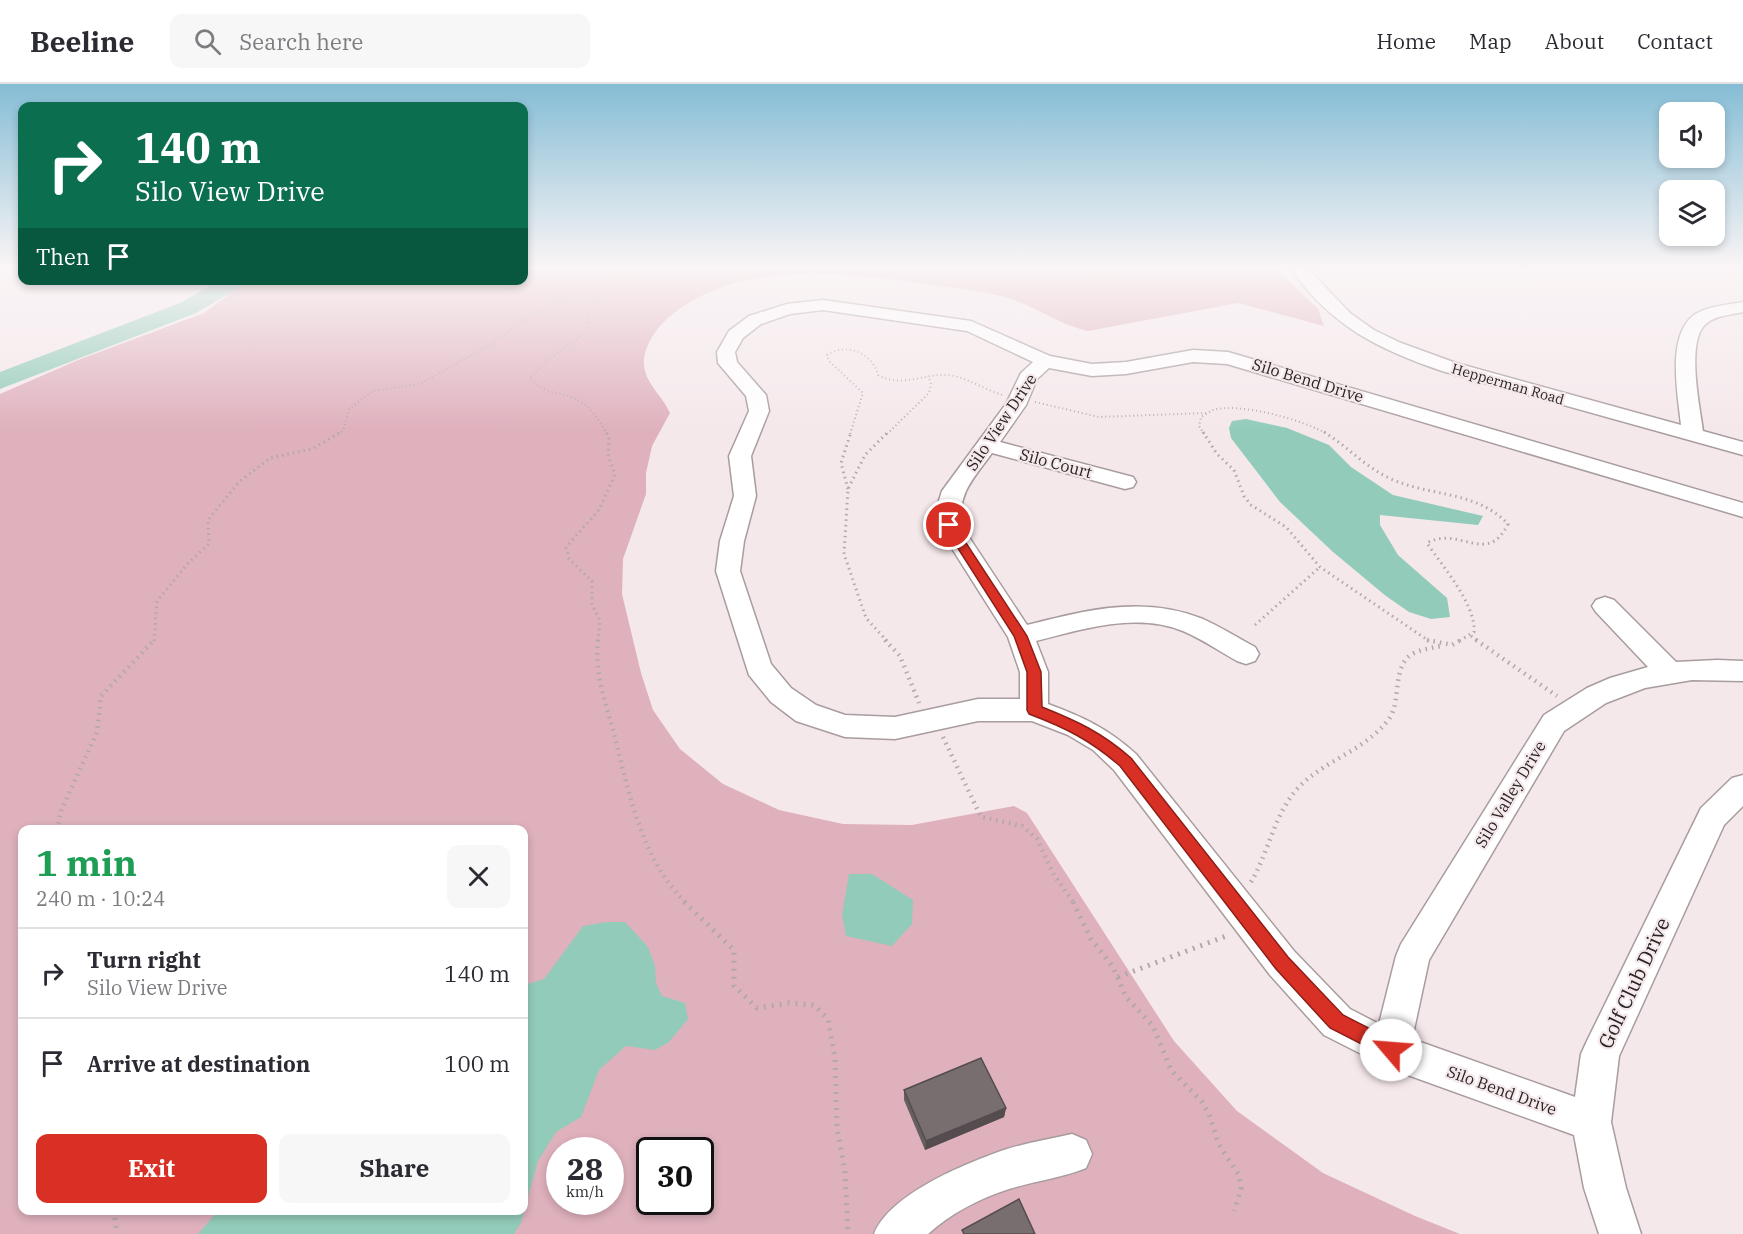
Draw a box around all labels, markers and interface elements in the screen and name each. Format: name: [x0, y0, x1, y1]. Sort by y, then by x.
search box: [170, 14, 590, 68]
text: Beeline: [30, 23, 134, 60]
icon: search: [191, 25, 224, 58]
text: Search here: [239, 27, 363, 56]
text: Home: [1376, 27, 1436, 55]
text: Map: [1469, 27, 1512, 55]
text: About: [1545, 27, 1604, 55]
text: Contact: [1637, 27, 1713, 55]
map controls: [1659, 102, 1725, 246]
button: sound: [1659, 102, 1725, 168]
text: 140 m: [135, 120, 261, 175]
icon: right: [36, 126, 114, 204]
text: Silo View Drive: [135, 173, 325, 208]
button: layers: [1659, 180, 1725, 246]
icon: arrive: [102, 240, 135, 273]
text: Then: [36, 242, 90, 271]
street label: Silo Bend Drive: [1250, 354, 1366, 406]
street label: Hepperman Road: [1450, 359, 1567, 409]
street label: Silo View Drive: [961, 370, 1041, 474]
street label: Silo Court: [1018, 444, 1095, 482]
pin: [923, 499, 974, 550]
icon: arrive: [932, 508, 965, 541]
street label: Silo Valley Drive: [1470, 737, 1550, 851]
text: 1 min: [36, 839, 137, 886]
button: close: [447, 845, 510, 908]
text: 240 m · 10:24: [36, 885, 165, 912]
street label: Golf Club Drive: [1591, 913, 1676, 1053]
text: Turn right: [87, 945, 201, 974]
icon: right: [36, 957, 69, 990]
text: 140 m: [444, 959, 510, 988]
text: Silo View Drive: [87, 974, 228, 1001]
position arrow: [1359, 1018, 1423, 1082]
icon: arrive: [36, 1047, 69, 1080]
text: Arrive at destination: [87, 1049, 310, 1078]
text: 100 m: [444, 1049, 510, 1078]
street label: Silo Bend Drive: [1444, 1061, 1560, 1119]
button: Exit: [36, 1134, 267, 1203]
button: Share: [279, 1134, 510, 1203]
speed limit sign: 30: [636, 1137, 714, 1215]
text: 28: [567, 1149, 603, 1188]
text: km/h: [566, 1182, 604, 1201]

